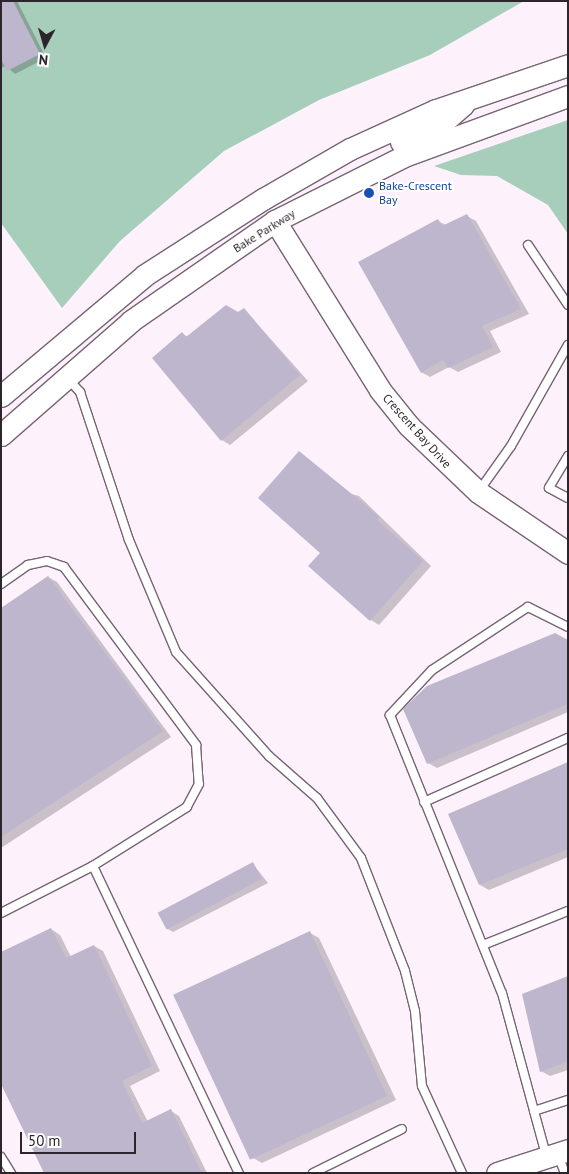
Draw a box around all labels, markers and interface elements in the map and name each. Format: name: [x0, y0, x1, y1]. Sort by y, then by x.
north arrow: [20, 20, 70, 70]
text: N: [38, 50, 49, 69]
place label: Bake-Crescent Bay: [379, 179, 452, 207]
marker: Bake-Crescent Bay: [363, 187, 375, 199]
street label: Bake Parkway: [230, 206, 298, 256]
street label: Crescent Bay Drive: [380, 391, 454, 471]
scale bar: [22, 1122, 139, 1154]
text: 50 m: [28, 1131, 61, 1150]

